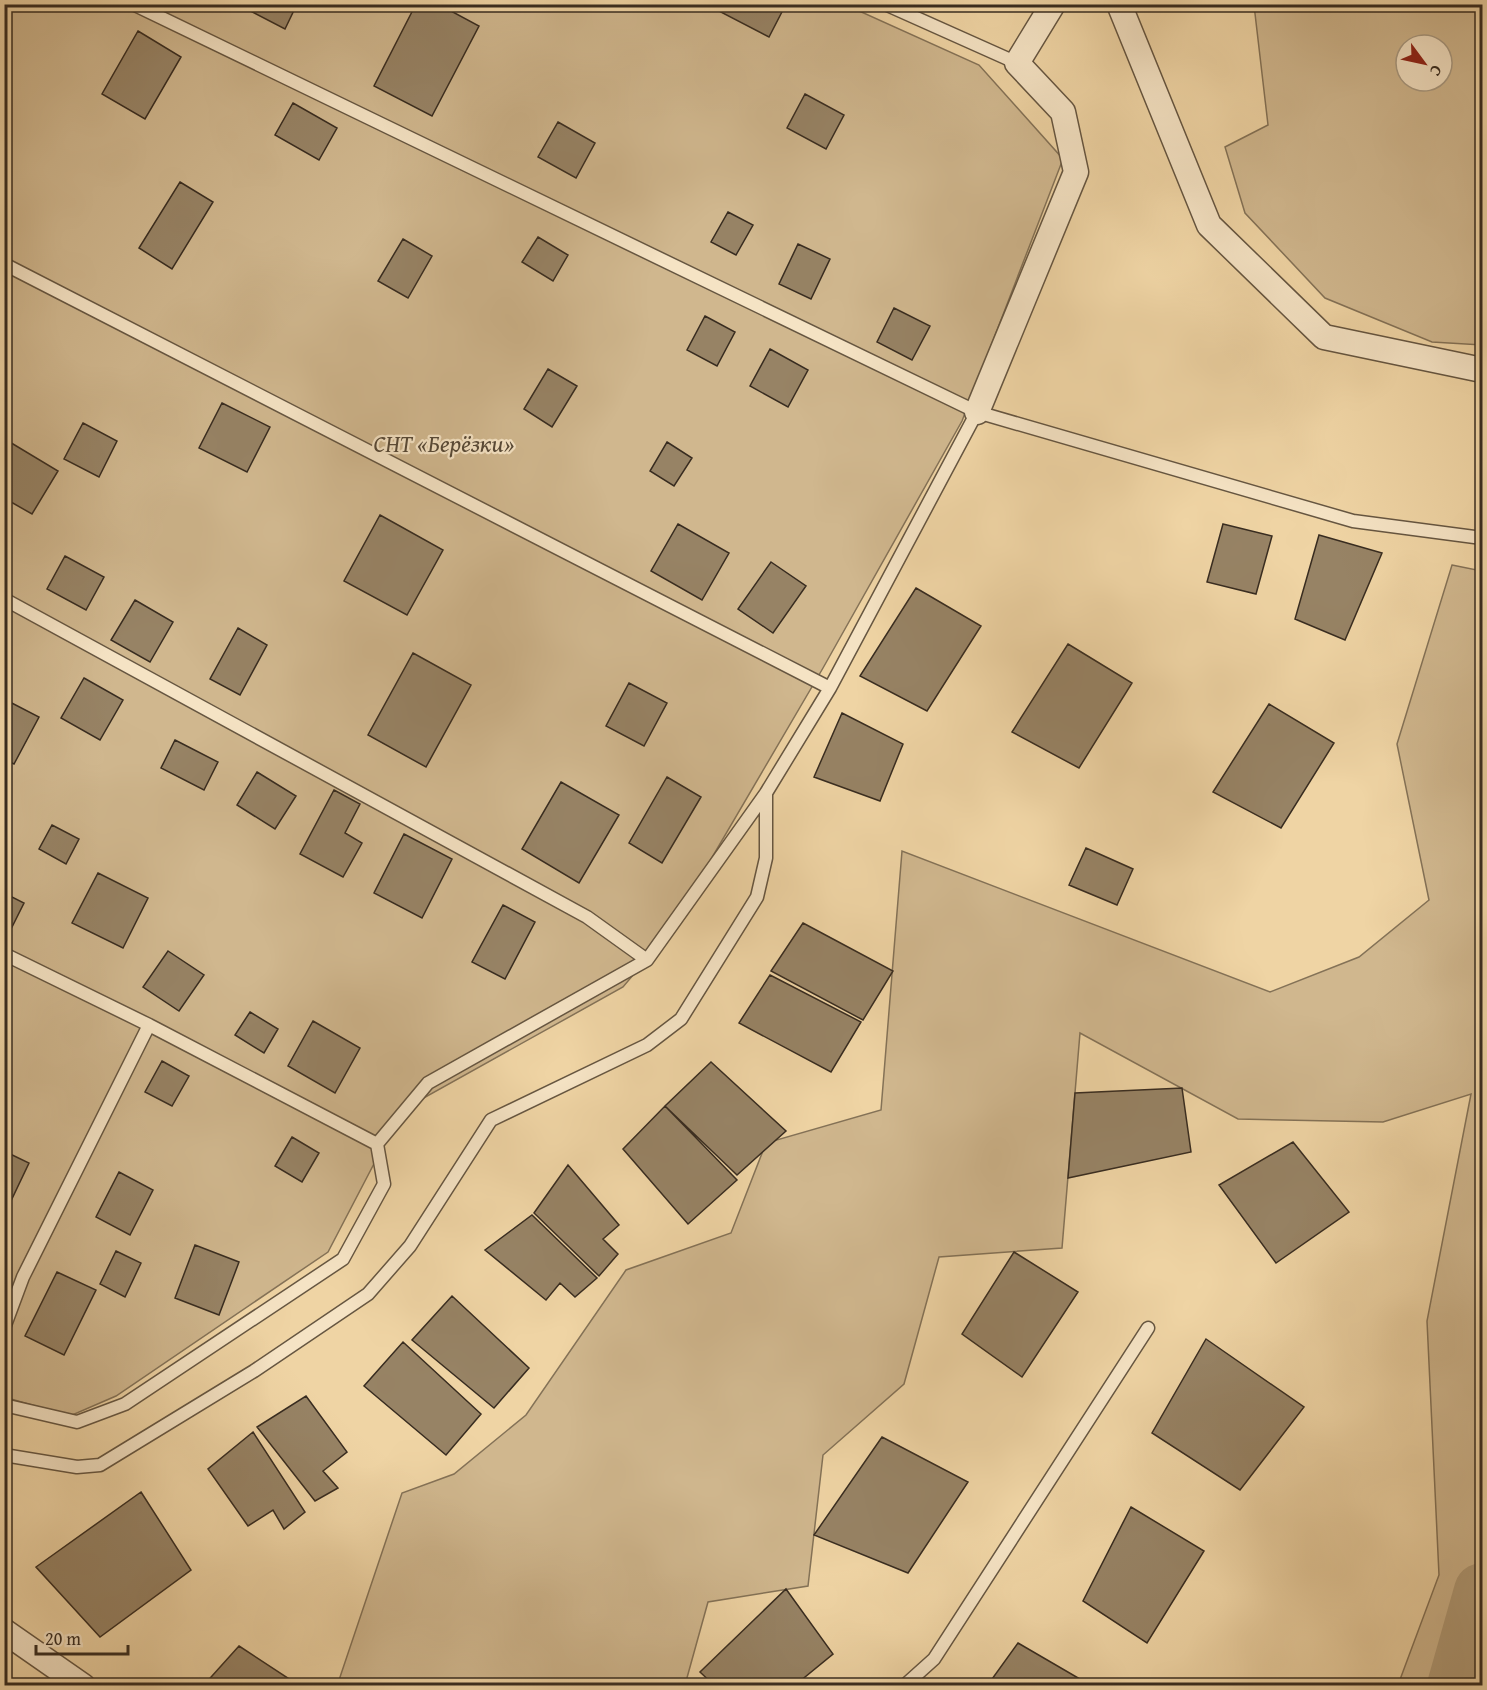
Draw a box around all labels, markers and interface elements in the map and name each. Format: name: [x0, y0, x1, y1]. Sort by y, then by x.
north arrow: [1394, 33, 1454, 93]
text: С: [1424, 61, 1449, 81]
park label: СНТ «Берёзки»: [373, 426, 515, 461]
scale bar: [36, 1618, 128, 1656]
text: 20 m: [45, 1625, 81, 1652]

